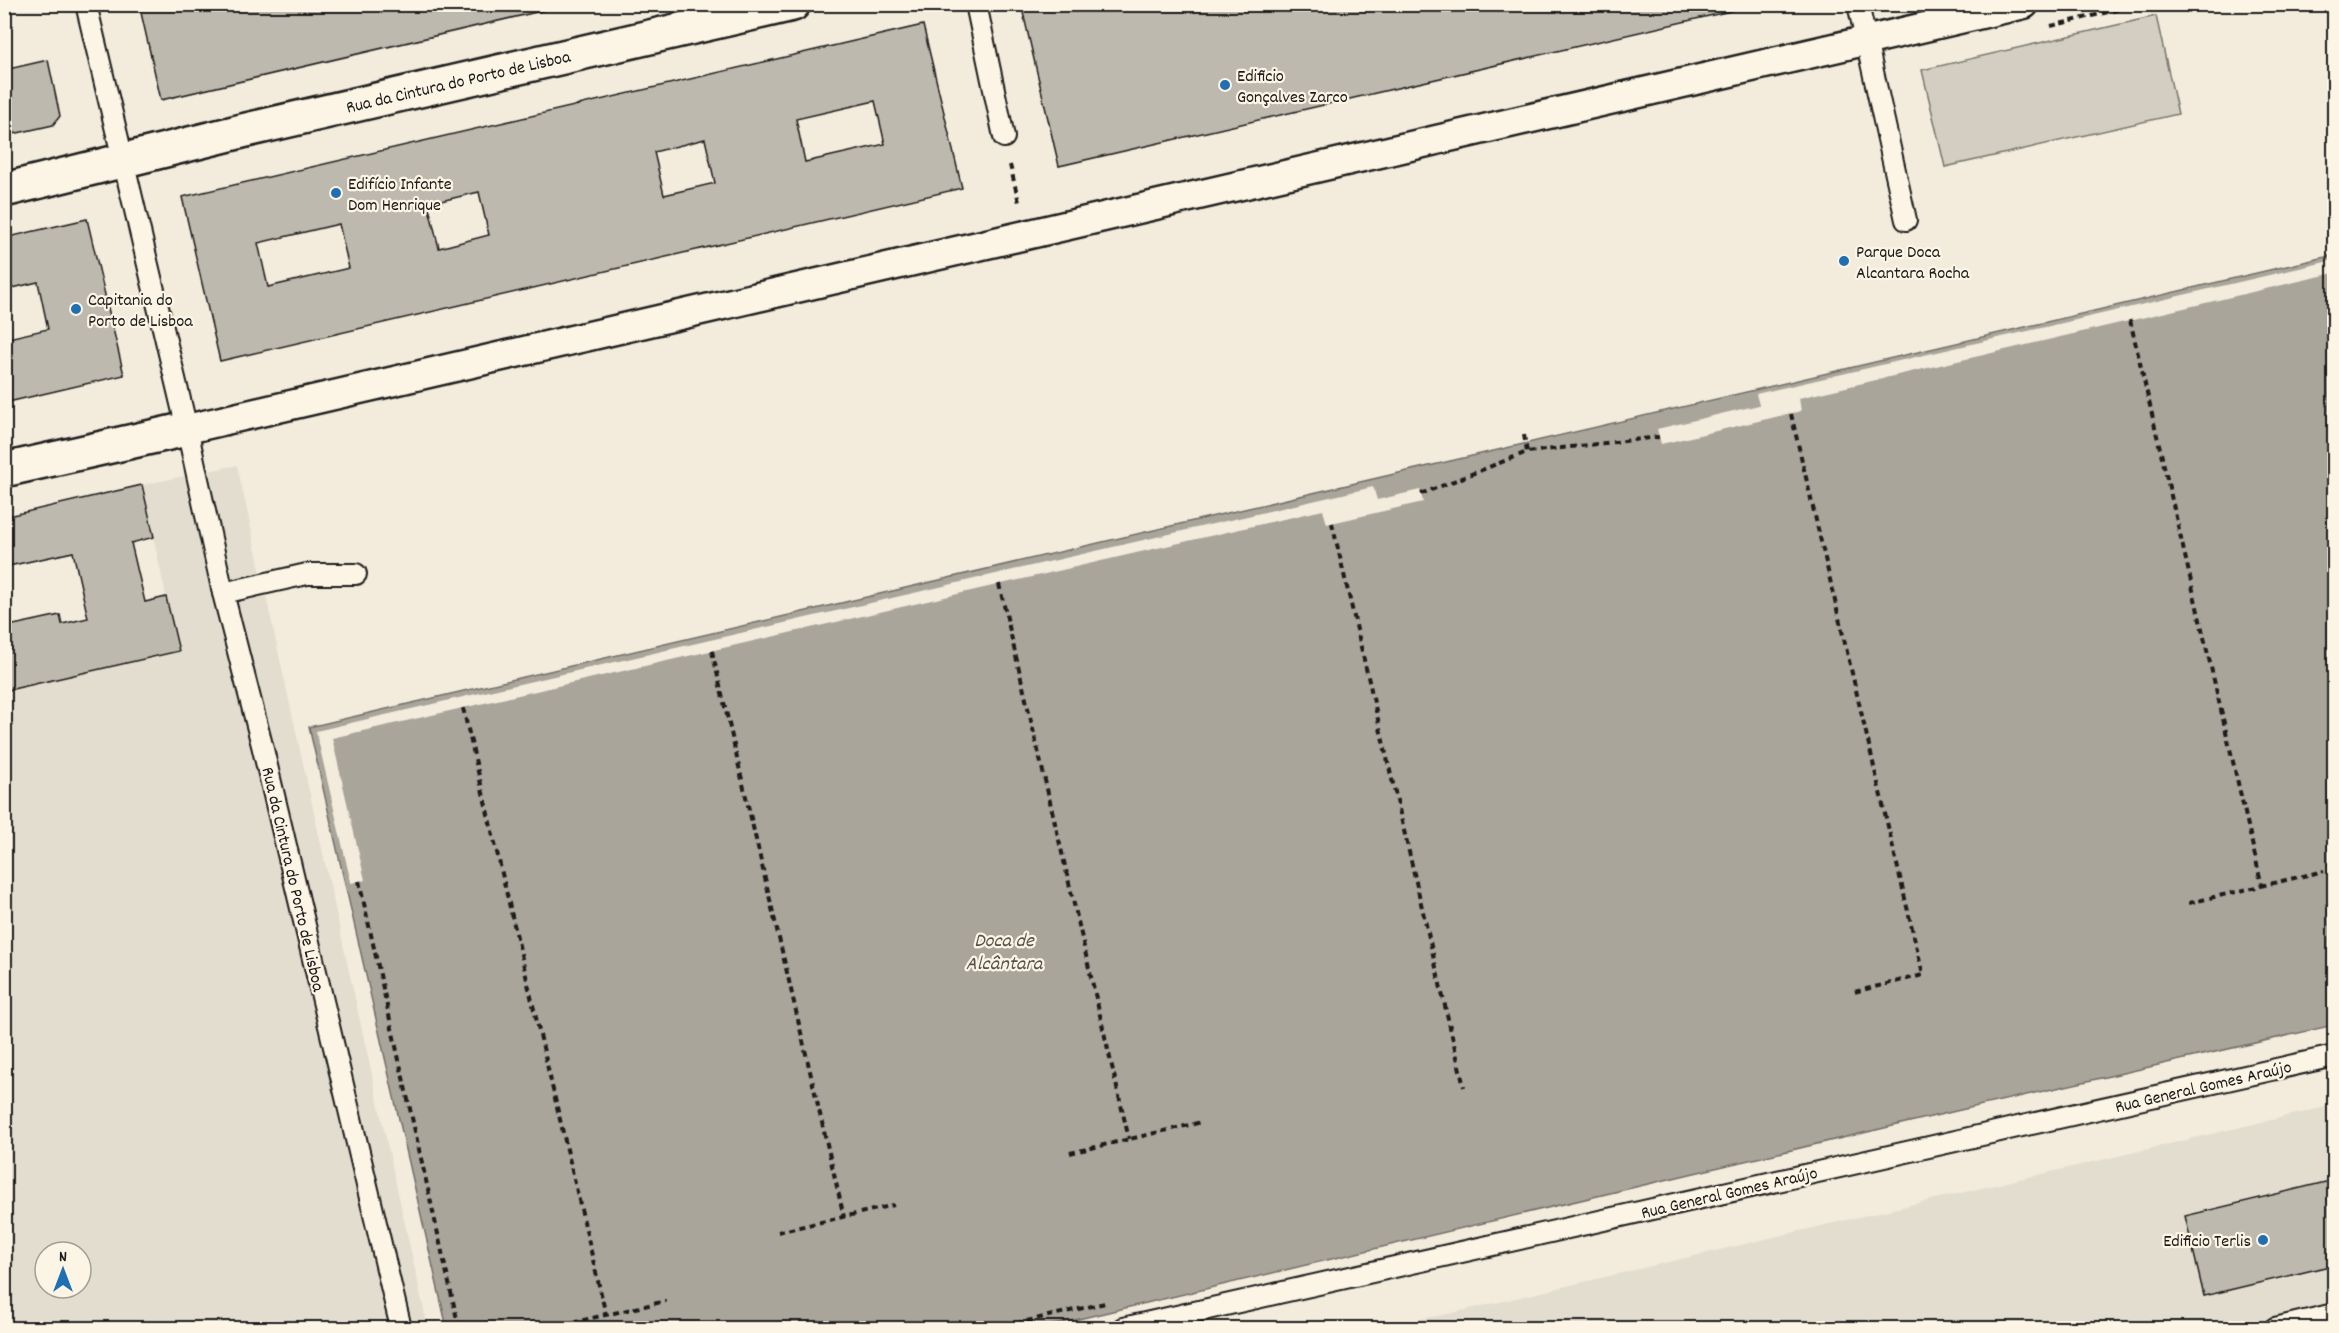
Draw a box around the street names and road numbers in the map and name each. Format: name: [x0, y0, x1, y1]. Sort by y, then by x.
street label: Rua da Cintura do Porto de Lisboa: [344, 45, 574, 121]
street label: Rua da Cintura do Porto de Lisboa: [254, 765, 330, 995]
street label: Rua General Gomes Araújo: [2113, 1056, 2294, 1121]
street label: Rua General Gomes Araújo: [1639, 1162, 1820, 1227]

